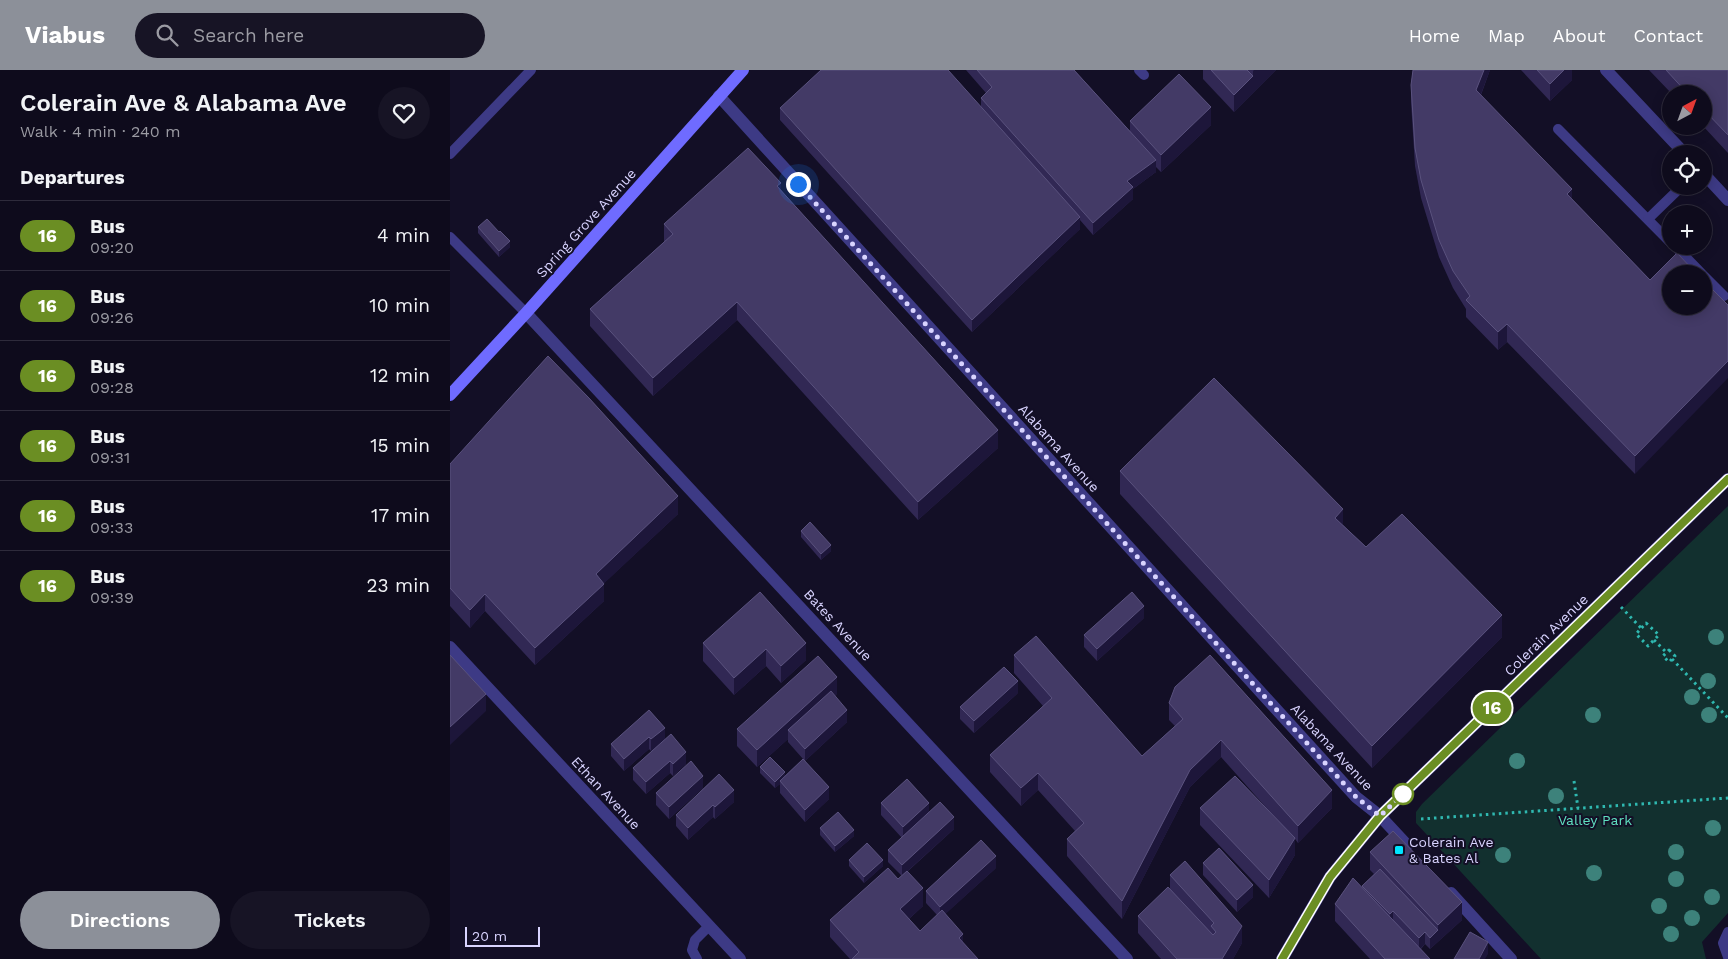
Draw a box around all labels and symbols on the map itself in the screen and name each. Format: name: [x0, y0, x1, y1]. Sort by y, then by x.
north arrow: [1662, 85, 1712, 135]
street label: Spring Grove Avenue: [533, 165, 639, 281]
your location: [786, 172, 811, 197]
street label: Alabama Avenue: [1015, 401, 1103, 495]
street label: Bates Avenue: [801, 586, 875, 664]
street label: Colerain Avenue: [1501, 591, 1591, 679]
line badge: 16: [1470, 692, 1514, 724]
street label: Alabama Avenue: [1288, 700, 1376, 794]
street label: Ethan Avenue: [568, 753, 644, 833]
unlabelled marker: [1392, 783, 1414, 805]
park label: Valley Park: [1558, 812, 1632, 828]
place label: Colerain Ave & Bates Al: [1409, 834, 1494, 866]
marker: Colerain Ave & Bates Al: [1393, 844, 1405, 856]
scale bar: [465, 924, 540, 947]

